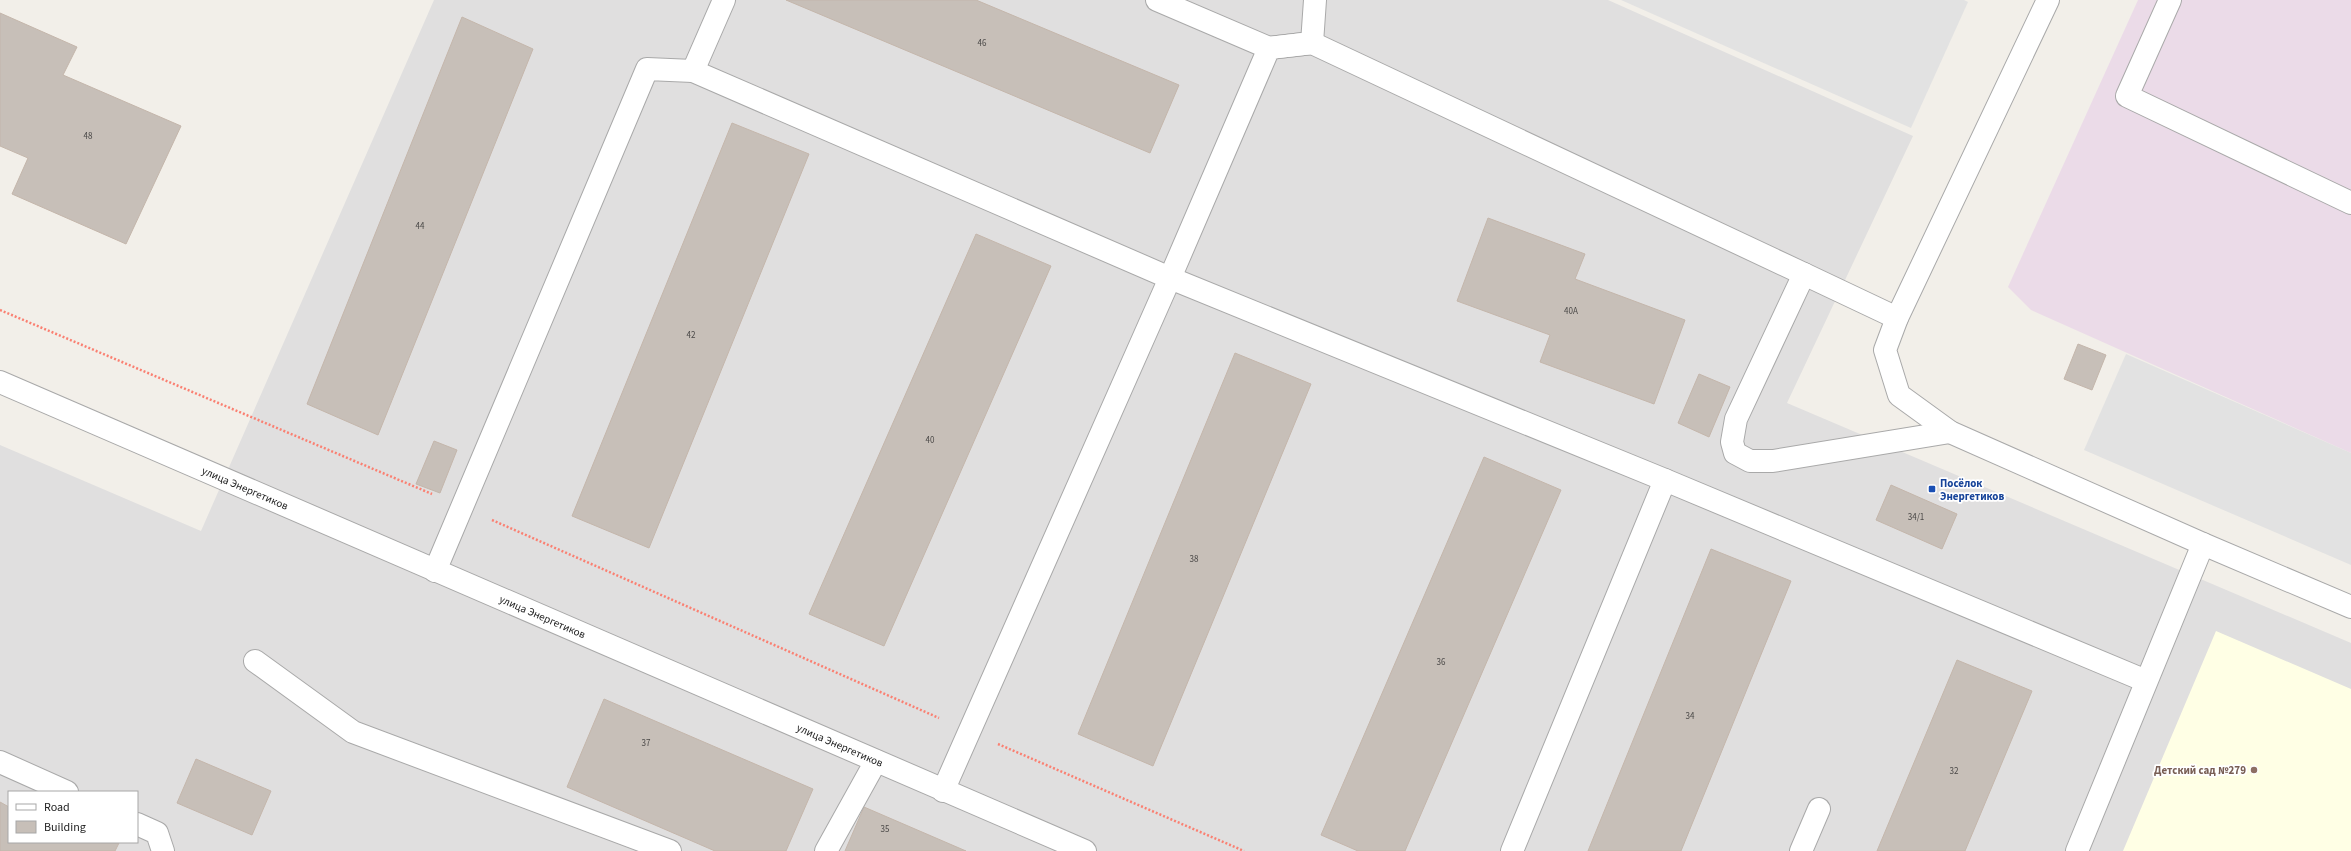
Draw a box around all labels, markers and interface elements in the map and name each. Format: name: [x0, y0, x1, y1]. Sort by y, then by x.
house number: 46: [978, 37, 987, 50]
house number: 48: [84, 130, 93, 143]
house number: 44: [416, 220, 425, 233]
house number: 40А: [1564, 305, 1578, 318]
house number: 42: [687, 329, 696, 342]
house number: 40: [926, 434, 935, 447]
street label: улица Энергетиков: [199, 463, 291, 514]
place label: Посёлок Энергетиков: [1940, 476, 2004, 504]
marker: Посёлок Энергетиков: [1927, 484, 1937, 494]
house number: 34/1: [1908, 511, 1924, 524]
house number: 38: [1190, 553, 1199, 566]
street label: улица Энергетиков: [497, 592, 588, 642]
house number: 36: [1437, 656, 1446, 669]
house number: 34: [1686, 710, 1695, 723]
street label: улица Энергетиков: [794, 720, 886, 771]
house number: 37: [642, 737, 651, 750]
place label: Детский сад №279: [2154, 763, 2246, 778]
house number: 32: [1950, 765, 1959, 778]
marker: Детский сад №279: [2249, 765, 2259, 775]
legend: [8, 791, 138, 843]
text: Road: [44, 799, 70, 816]
text: Building: [44, 819, 86, 836]
house number: 35: [881, 823, 890, 836]

